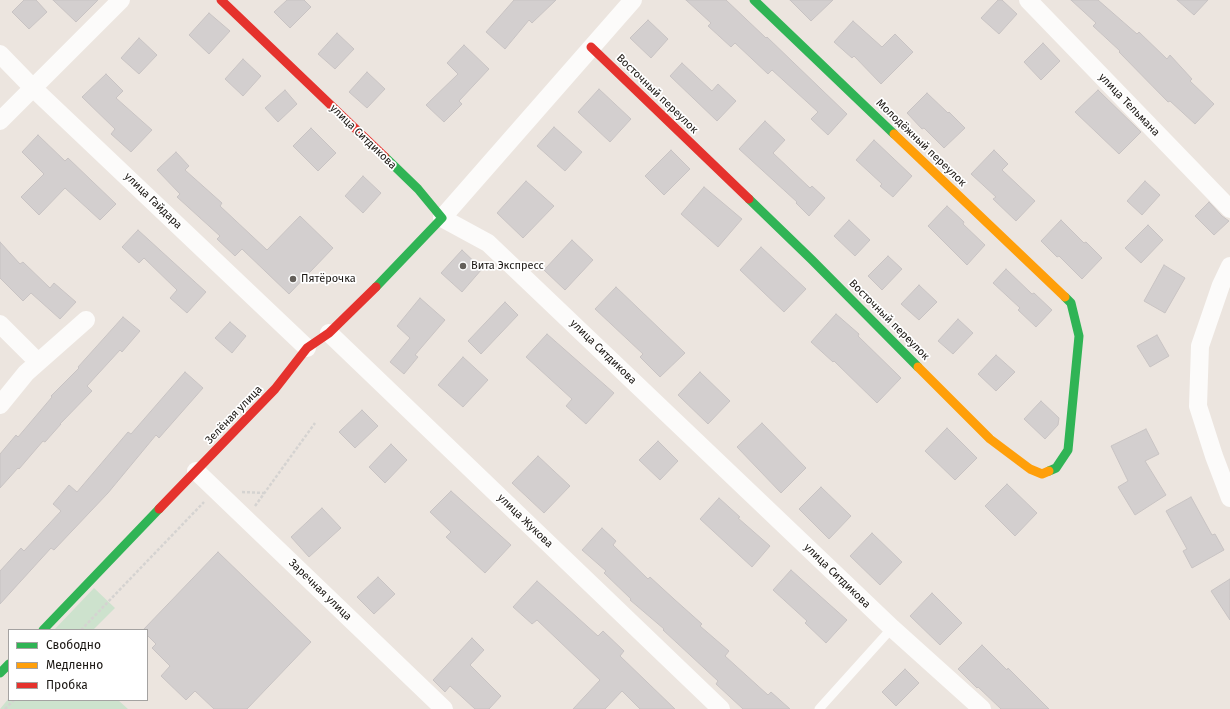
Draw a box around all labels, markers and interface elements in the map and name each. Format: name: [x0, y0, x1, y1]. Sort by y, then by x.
street label: Восточный переулок: [613, 52, 701, 136]
street label: улица Тельмана: [1096, 71, 1162, 139]
street label: Молодёжный переулок: [873, 96, 969, 190]
street label: улица Ситдикова: [327, 102, 399, 172]
street label: улица Гайдара: [121, 170, 185, 232]
place label: Вита Экспресс: [471, 259, 544, 273]
marker: Вита Экспресс: [458, 261, 468, 271]
place label: Пятёрочка: [301, 272, 356, 286]
marker: Пятёрочка: [288, 274, 298, 284]
street label: Восточный переулок: [846, 277, 932, 363]
street label: улица Ситдикова: [567, 317, 639, 387]
street label: Зелёная улица: [203, 383, 265, 447]
street label: улица Жукова: [495, 491, 555, 551]
street label: улица Ситдикова: [801, 541, 873, 611]
street label: Заречная улица: [286, 557, 354, 623]
legend: [8, 629, 148, 701]
text: Свободно: [46, 638, 101, 652]
text: Медленно: [46, 658, 103, 672]
text: Пробка: [46, 678, 88, 692]

